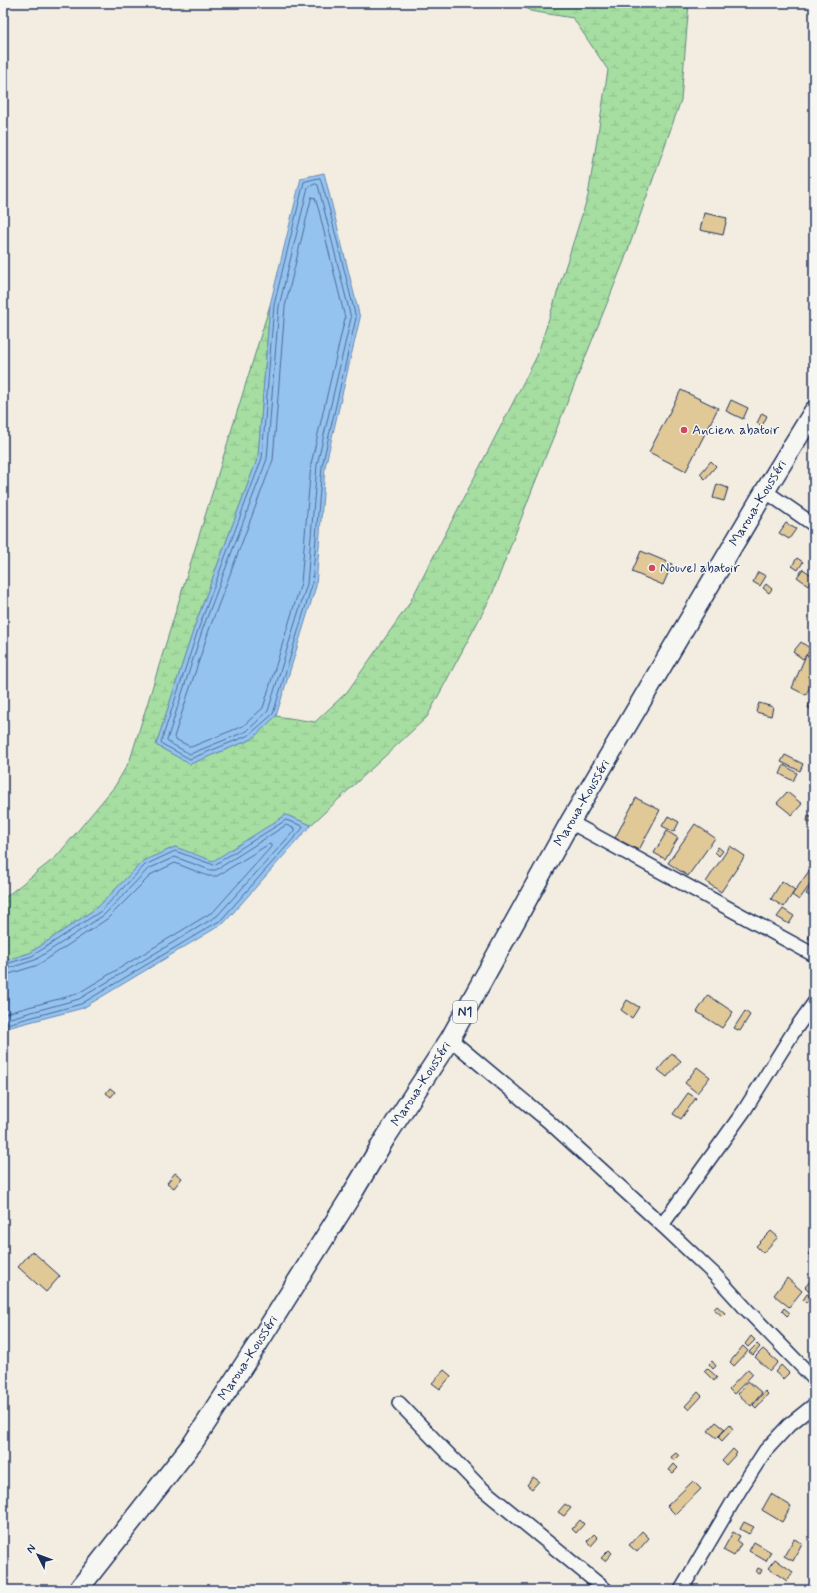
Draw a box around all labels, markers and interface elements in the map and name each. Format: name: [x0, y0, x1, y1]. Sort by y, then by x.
place label: Ancien abatoir: [692, 421, 780, 439]
marker: Ancien abatoir: [679, 425, 689, 435]
street label: Maroua-Kousséri: [725, 456, 791, 550]
place label: Nouvel abatoir: [660, 559, 740, 577]
marker: Nouvel abatoir: [647, 563, 657, 573]
street label: Maroua-Kousséri: [550, 756, 614, 850]
road number: N1: [453, 1001, 477, 1023]
street label: Maroua-Kousséri: [387, 1038, 455, 1130]
street label: Maroua-Kousséri: [214, 1312, 282, 1404]
north arrow: [18, 1535, 58, 1575]
text: N: [24, 1542, 39, 1556]

